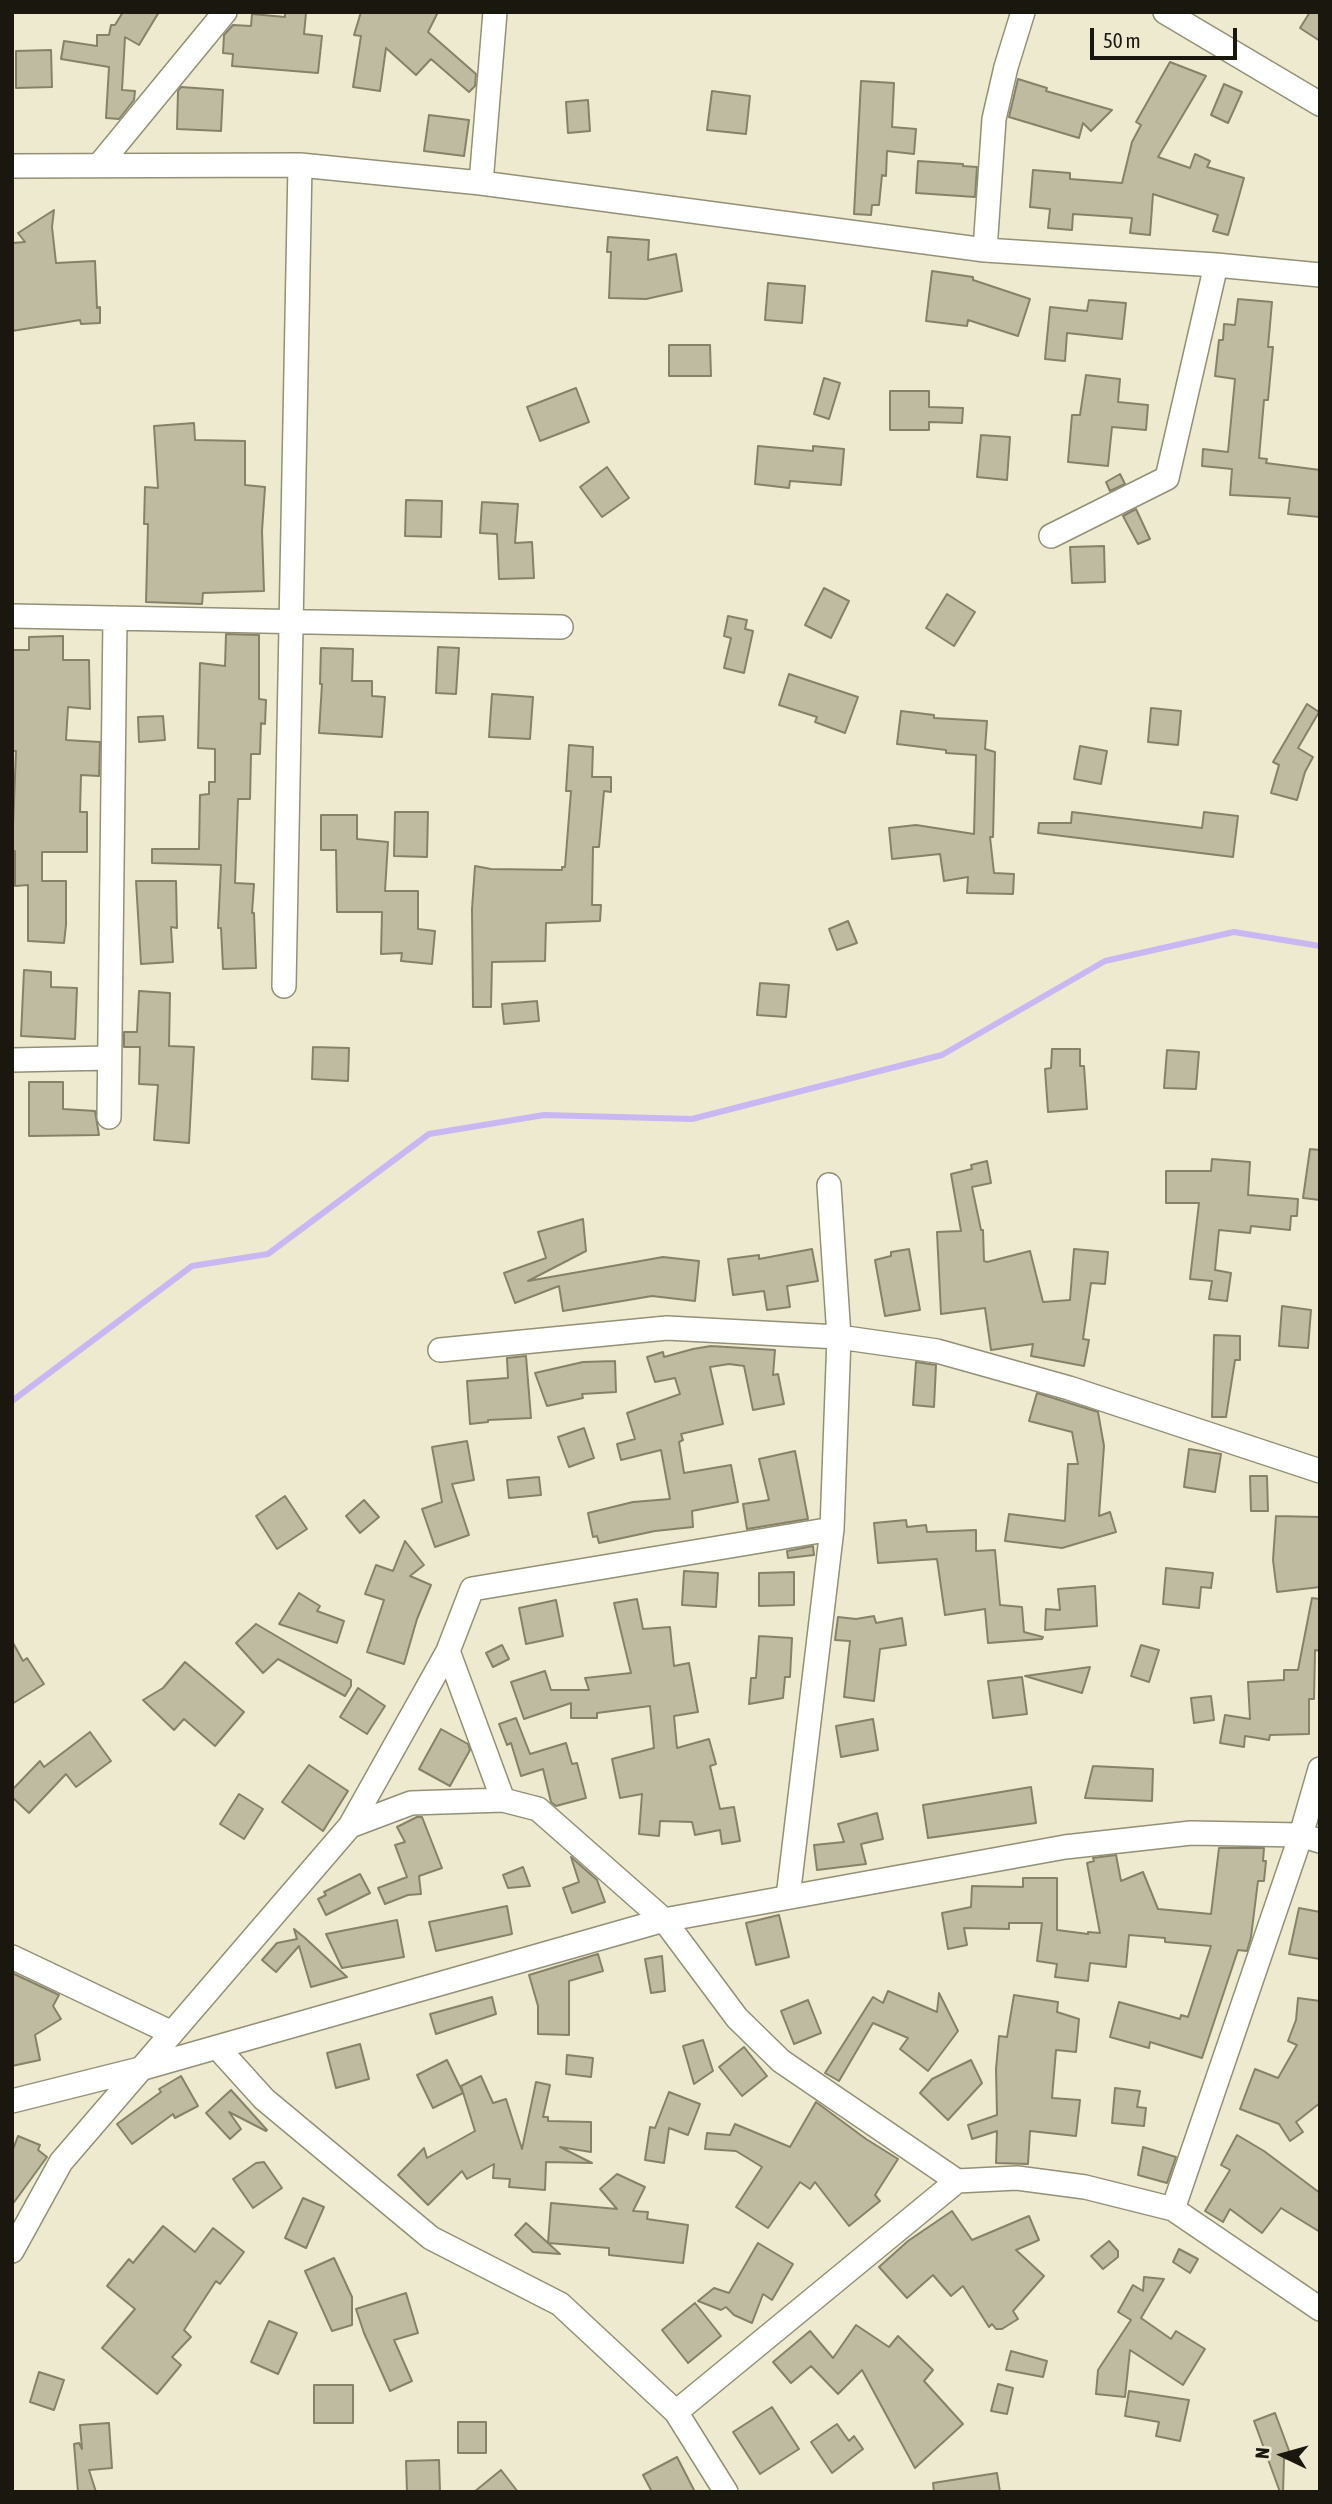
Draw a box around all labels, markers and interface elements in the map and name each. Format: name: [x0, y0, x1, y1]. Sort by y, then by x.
scale bar: [1094, 14, 1241, 58]
text: 50 m: [1103, 28, 1141, 52]
north arrow: [1248, 2420, 1318, 2490]
text: N: [1251, 2447, 1274, 2460]

